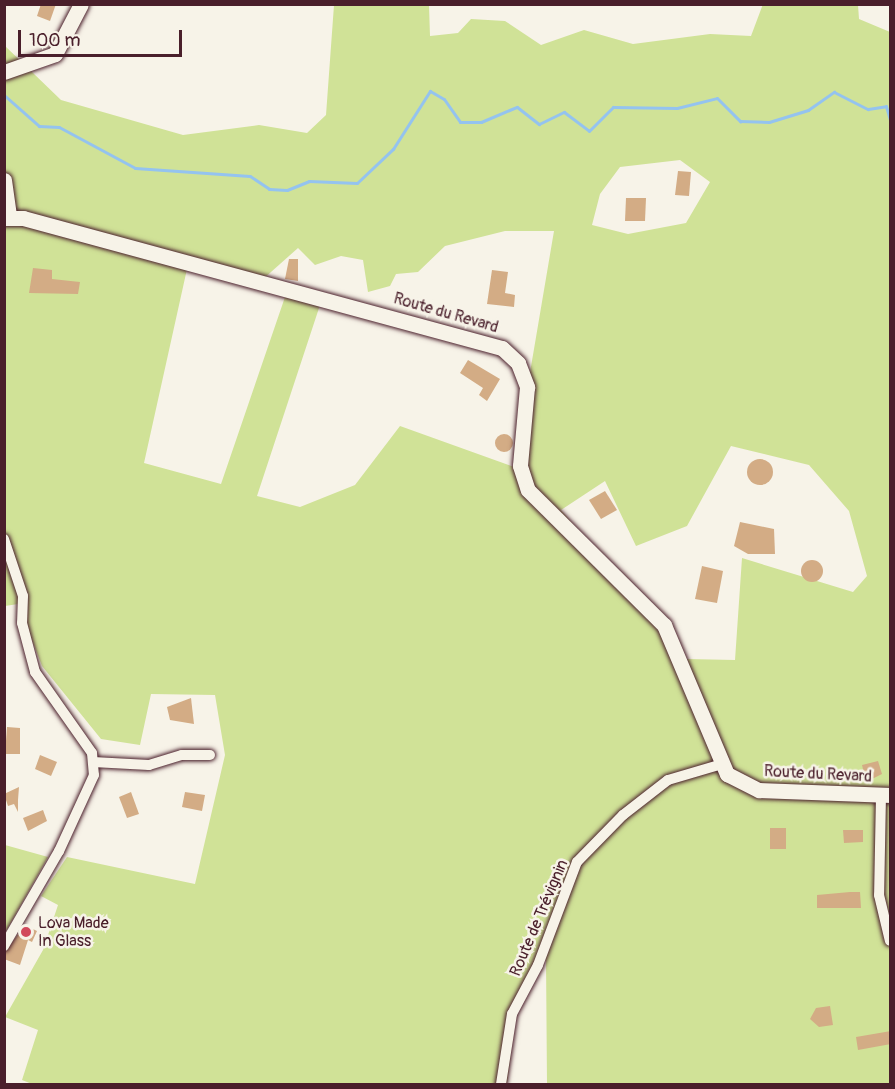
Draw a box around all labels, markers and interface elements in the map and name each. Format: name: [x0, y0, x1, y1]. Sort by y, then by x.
scale bar: [21, 18, 184, 56]
text: 100 m: [29, 29, 81, 52]
street label: Route du Revard: [391, 289, 501, 337]
street label: Route du Revard: [764, 762, 872, 786]
street label: Route de Trévignin: [506, 857, 572, 979]
place label: Lova Made In Glass: [38, 913, 109, 951]
marker: Lova Made In Glass: [19, 925, 33, 939]

